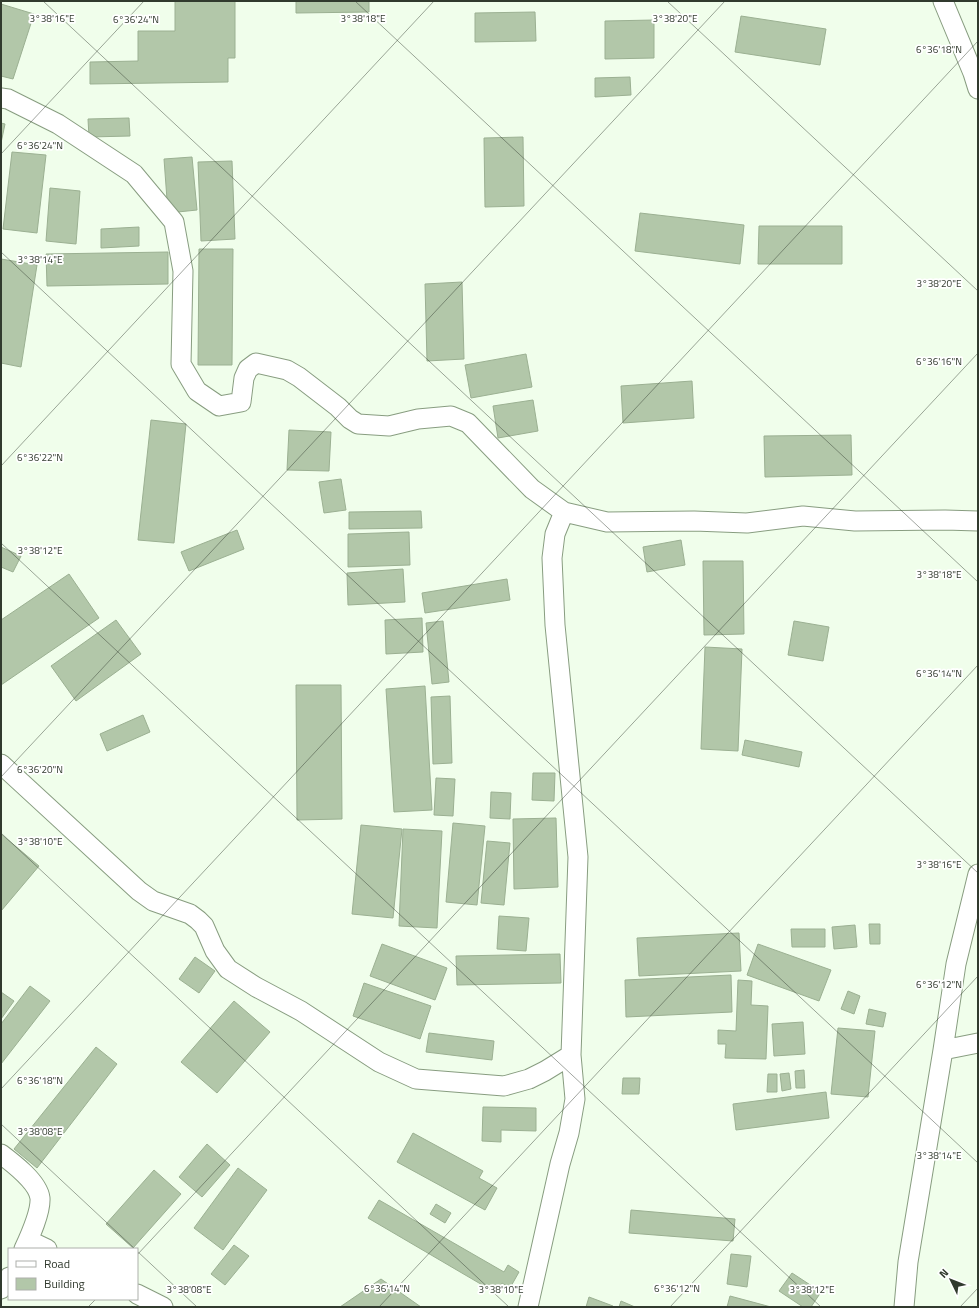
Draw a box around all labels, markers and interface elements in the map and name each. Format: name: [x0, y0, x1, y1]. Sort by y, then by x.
text: 3°38'16"E: [30, 11, 75, 26]
text: 3°38'18"E: [341, 11, 386, 26]
text: 3°38'20"E: [653, 11, 698, 26]
text: 6°36'24"N: [113, 12, 159, 27]
text: 6°36'18"N: [916, 42, 962, 57]
text: 6°36'24"N: [17, 138, 63, 153]
text: 3°38'14"E: [18, 252, 63, 267]
text: 3°38'20"E: [917, 276, 962, 291]
text: 6°36'16"N: [916, 354, 962, 369]
text: 6°36'22"N: [17, 450, 63, 465]
text: 3°38'12"E: [18, 543, 63, 558]
text: 3°38'18"E: [917, 567, 962, 582]
text: 6°36'14"N: [916, 666, 962, 681]
text: 6°36'20"N: [17, 762, 63, 777]
text: 3°38'10"E: [18, 834, 63, 849]
text: 3°38'16"E: [917, 857, 962, 872]
text: 6°36'12"N: [916, 977, 962, 992]
text: 6°36'18"N: [17, 1073, 63, 1088]
text: 3°38'08"E: [18, 1124, 63, 1139]
text: 3°38'14"E: [917, 1148, 962, 1163]
legend: [8, 1248, 138, 1300]
text: Road: [44, 1254, 70, 1273]
north arrow: [931, 1260, 971, 1300]
text: N: [935, 1265, 952, 1281]
text: Building: [44, 1274, 85, 1293]
text: 6°36'14"N: [364, 1281, 410, 1296]
text: 6°36'12"N: [654, 1281, 700, 1296]
text: 3°38'08"E: [167, 1282, 212, 1297]
text: 3°38'10"E: [479, 1282, 524, 1297]
text: 3°38'12"E: [790, 1282, 835, 1297]

